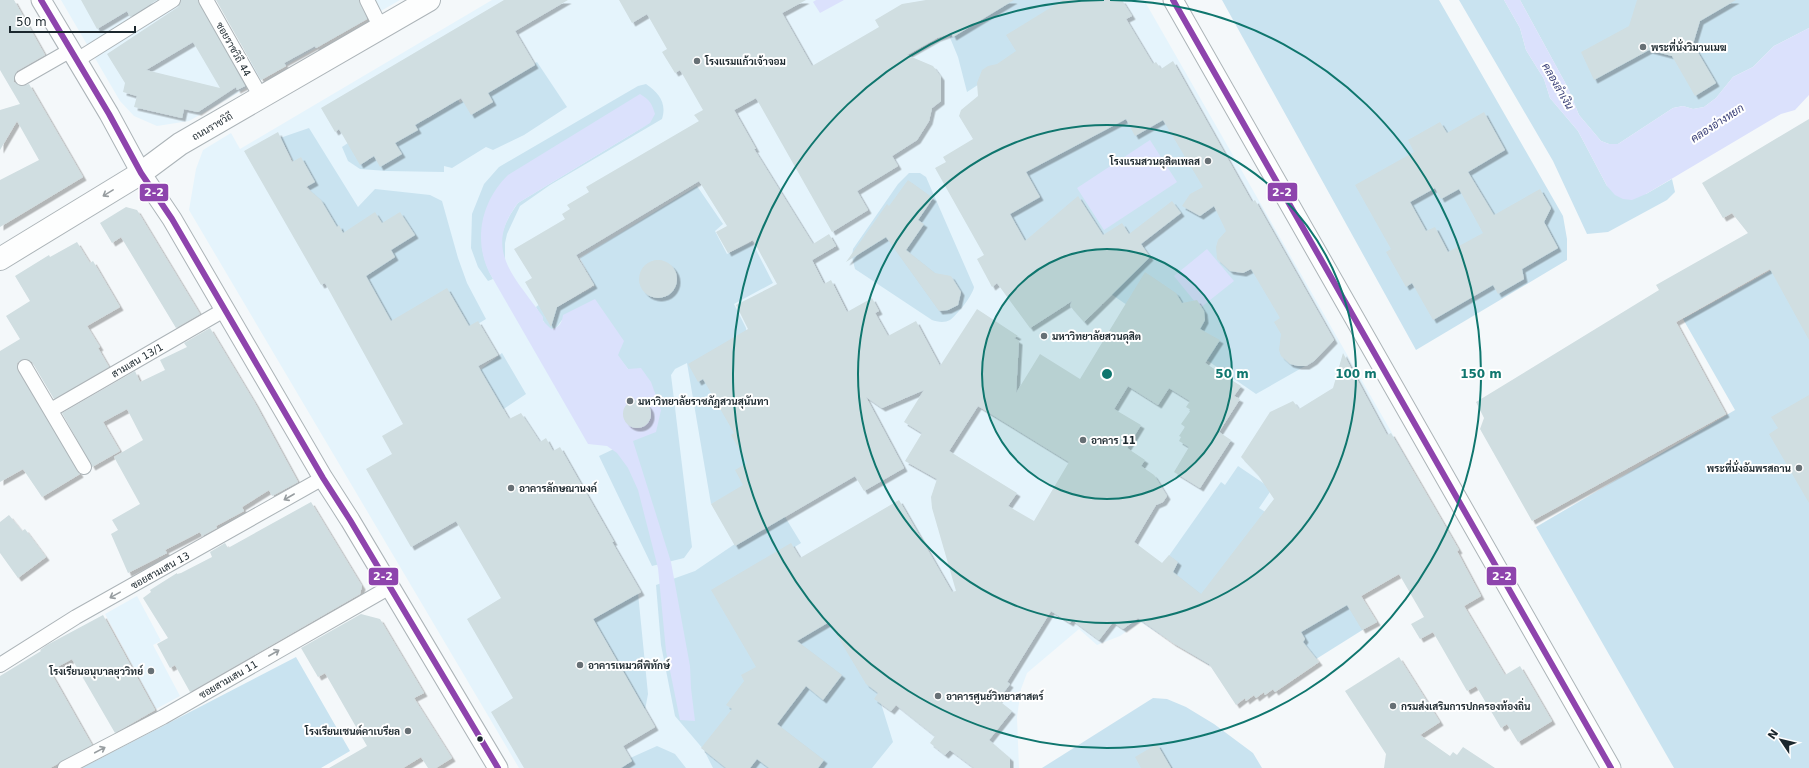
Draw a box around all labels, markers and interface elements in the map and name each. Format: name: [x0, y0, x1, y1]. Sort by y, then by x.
scale bar: [10, 8, 135, 34]
text: 50 m: [16, 15, 47, 29]
street label: ซอยราชวิถี 44: [214, 20, 254, 78]
place label: พระที่นั่งวิมานเมฆ: [1651, 39, 1727, 53]
marker: พระที่นั่งวิมานเมฆ: [1638, 42, 1648, 52]
place label: โรงแรมแก้วเจ้าจอม: [704, 55, 786, 67]
marker: โรงแรมแก้วเจ้าจอม: [692, 56, 702, 66]
water label: คลองลำเงิน: [1539, 60, 1577, 112]
water label: คลองอ่างหยก: [1688, 101, 1746, 145]
street label: ถนนราชวิถี: [189, 109, 235, 143]
place label: โรงแรมสวนดุสิตเพลส: [1109, 155, 1200, 169]
marker: โรงแรมสวนดุสิตเพลส: [1203, 156, 1213, 166]
line badge: 2-2: [1267, 182, 1298, 202]
line badge: 2-2: [139, 183, 169, 202]
text: 2-2: [144, 186, 164, 199]
text: 2-2: [1272, 186, 1292, 199]
one-way arrow: [102, 189, 113, 198]
place label: มหาวิทยาลัยสวนดุสิต: [1052, 330, 1141, 344]
marker: มหาวิทยาลัยสวนดุสิต: [1039, 331, 1049, 341]
street label: สามเสน 13/1: [110, 341, 165, 380]
centre of rings: [1100, 367, 1114, 381]
text: 50 m: [1215, 367, 1249, 381]
text: 100 m: [1335, 367, 1377, 381]
text: 150 m: [1460, 367, 1502, 381]
place label: มหาวิทยาลัยราชภัฏสวนสุนันทา: [638, 395, 769, 409]
marker: มหาวิทยาลัยราชภัฏสวนสุนันทา: [625, 396, 635, 406]
marker: อาคาร 11: [1078, 435, 1088, 445]
place label: อาคาร 11: [1091, 435, 1136, 446]
place label: พระที่นั่งอัมพรสถาน: [1707, 460, 1791, 474]
marker: พระที่นั่งอัมพรสถาน: [1794, 463, 1804, 473]
place label: อาคารลักษณานงค์: [519, 481, 598, 494]
marker: อาคารลักษณานงค์: [506, 483, 516, 493]
one-way arrow: [283, 494, 295, 501]
street label: ซอยสามเสน 13: [129, 550, 192, 591]
line badge: 2-2: [1486, 566, 1517, 586]
line badge: 2-2: [368, 567, 399, 586]
text: 2-2: [373, 570, 393, 583]
text: 2-2: [1492, 570, 1512, 583]
one-way arrow: [109, 592, 121, 600]
one-way arrow: [268, 648, 280, 656]
street label: ซอยสามเสน 11: [197, 658, 259, 701]
place label: อาคารเหมวดีพิทักษ์: [588, 658, 671, 671]
marker: อาคารเหมวดีพิทักษ์: [575, 660, 585, 670]
place label: โรงเรียนอนุบาลยุววิทย์: [48, 664, 144, 679]
marker: โรงเรียนอนุบาลยุววิทย์: [146, 666, 156, 676]
place label: อาคารศูนย์วิทยาสาสตร์: [946, 689, 1045, 704]
marker: อาคารศูนย์วิทยาสาสตร์: [933, 691, 943, 701]
place label: กรมส่งเสริมการปกครองท้องถิ่น: [1401, 698, 1531, 712]
marker: กรมส่งเสริมการปกครองท้องถิ่น: [1388, 701, 1398, 711]
north arrow: [1761, 720, 1801, 760]
place label: โรงเรียนเซนต์คาเบรียล: [304, 724, 400, 737]
marker: โรงเรียนเซนต์คาเบรียล: [403, 726, 413, 736]
text: N: [1765, 727, 1781, 742]
unlabelled marker: [475, 734, 485, 744]
one-way arrow: [93, 746, 105, 753]

